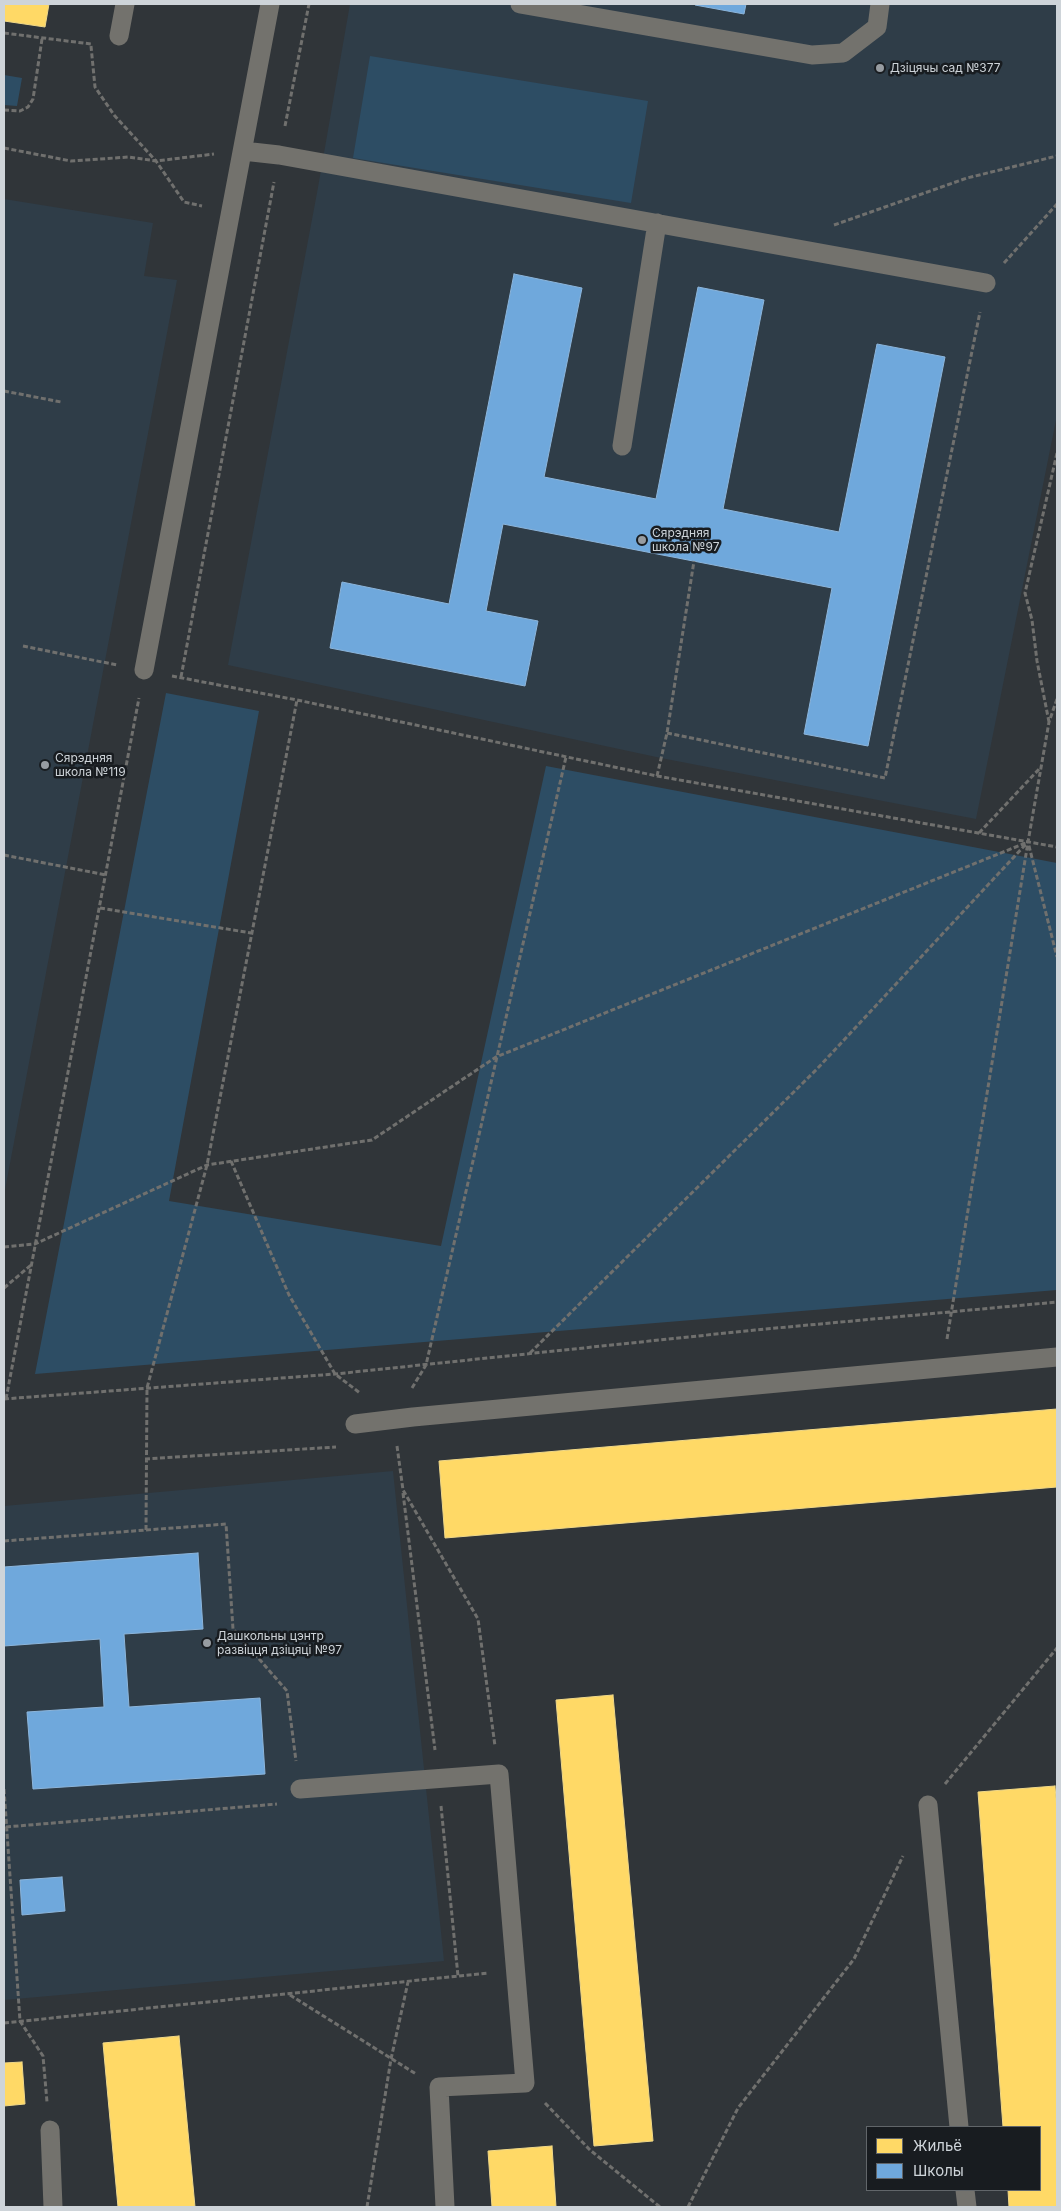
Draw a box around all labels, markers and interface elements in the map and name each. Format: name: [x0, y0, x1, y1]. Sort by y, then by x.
place label: Дзіцячы сад №377: [890, 61, 1001, 75]
marker: Дзіцячы сад №377: [874, 62, 886, 74]
place label: Сярэдняя школа №97: [652, 526, 719, 554]
marker: Сярэдняя школа №97: [636, 534, 648, 546]
place label: Сярэдняя школа №119: [55, 751, 126, 779]
marker: Сярэдняя школа №119: [39, 759, 51, 771]
place label: Дашкольны цэнтр развіцця дзіцяці №97: [217, 1629, 342, 1657]
marker: Дашкольны цэнтр развіцця дзіцяці №97: [201, 1637, 213, 1649]
legend: [866, 2126, 1041, 2191]
text: Жильё: [913, 2136, 962, 2155]
text: Школы: [913, 2161, 964, 2180]

